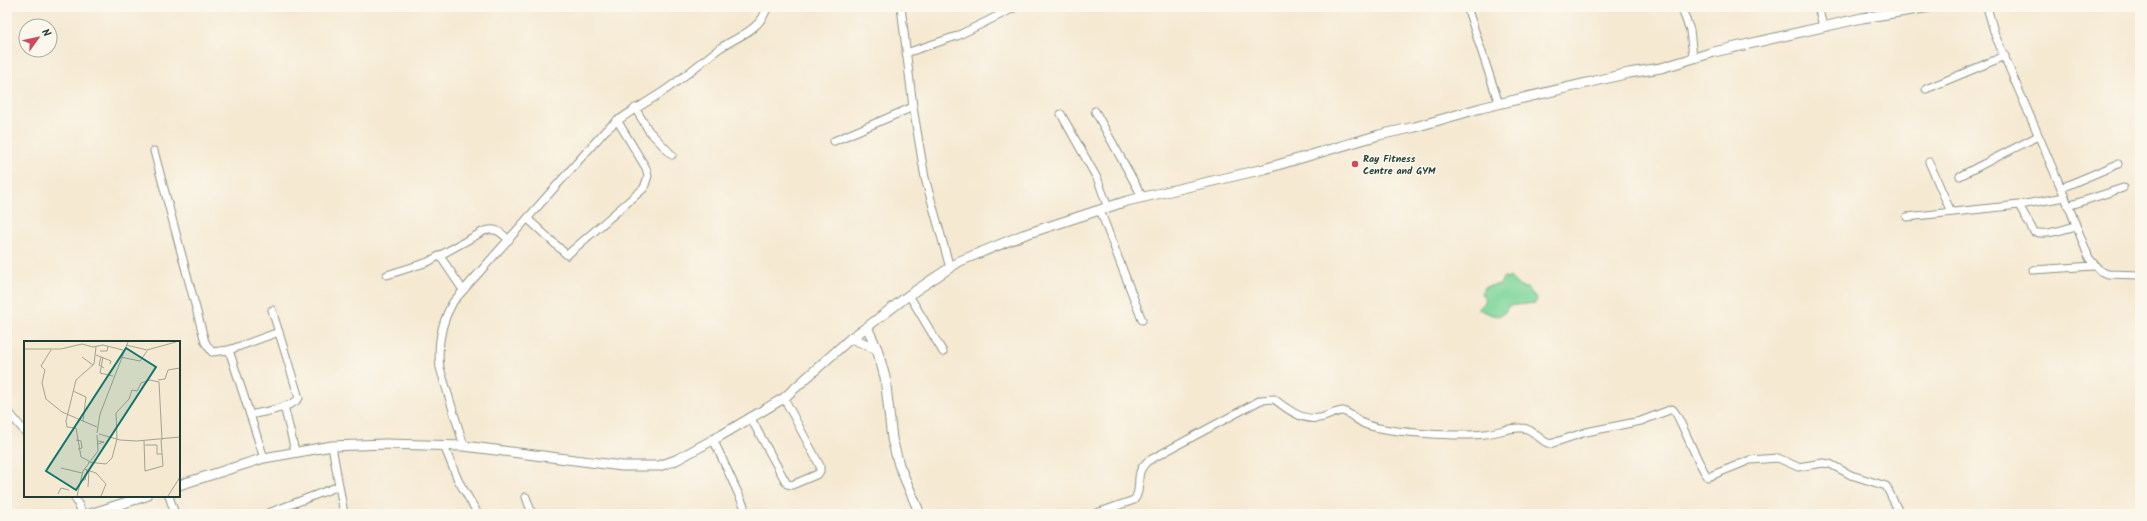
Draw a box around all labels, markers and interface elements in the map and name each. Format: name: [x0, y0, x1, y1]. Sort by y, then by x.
north arrow: [18, 18, 58, 58]
text: N: [36, 25, 55, 41]
place label: Ray Fitness Centre and GYM: [1363, 151, 1436, 179]
marker: Ray Fitness Centre and GYM: [1350, 159, 1360, 169]
inset map: [24, 341, 180, 497]

